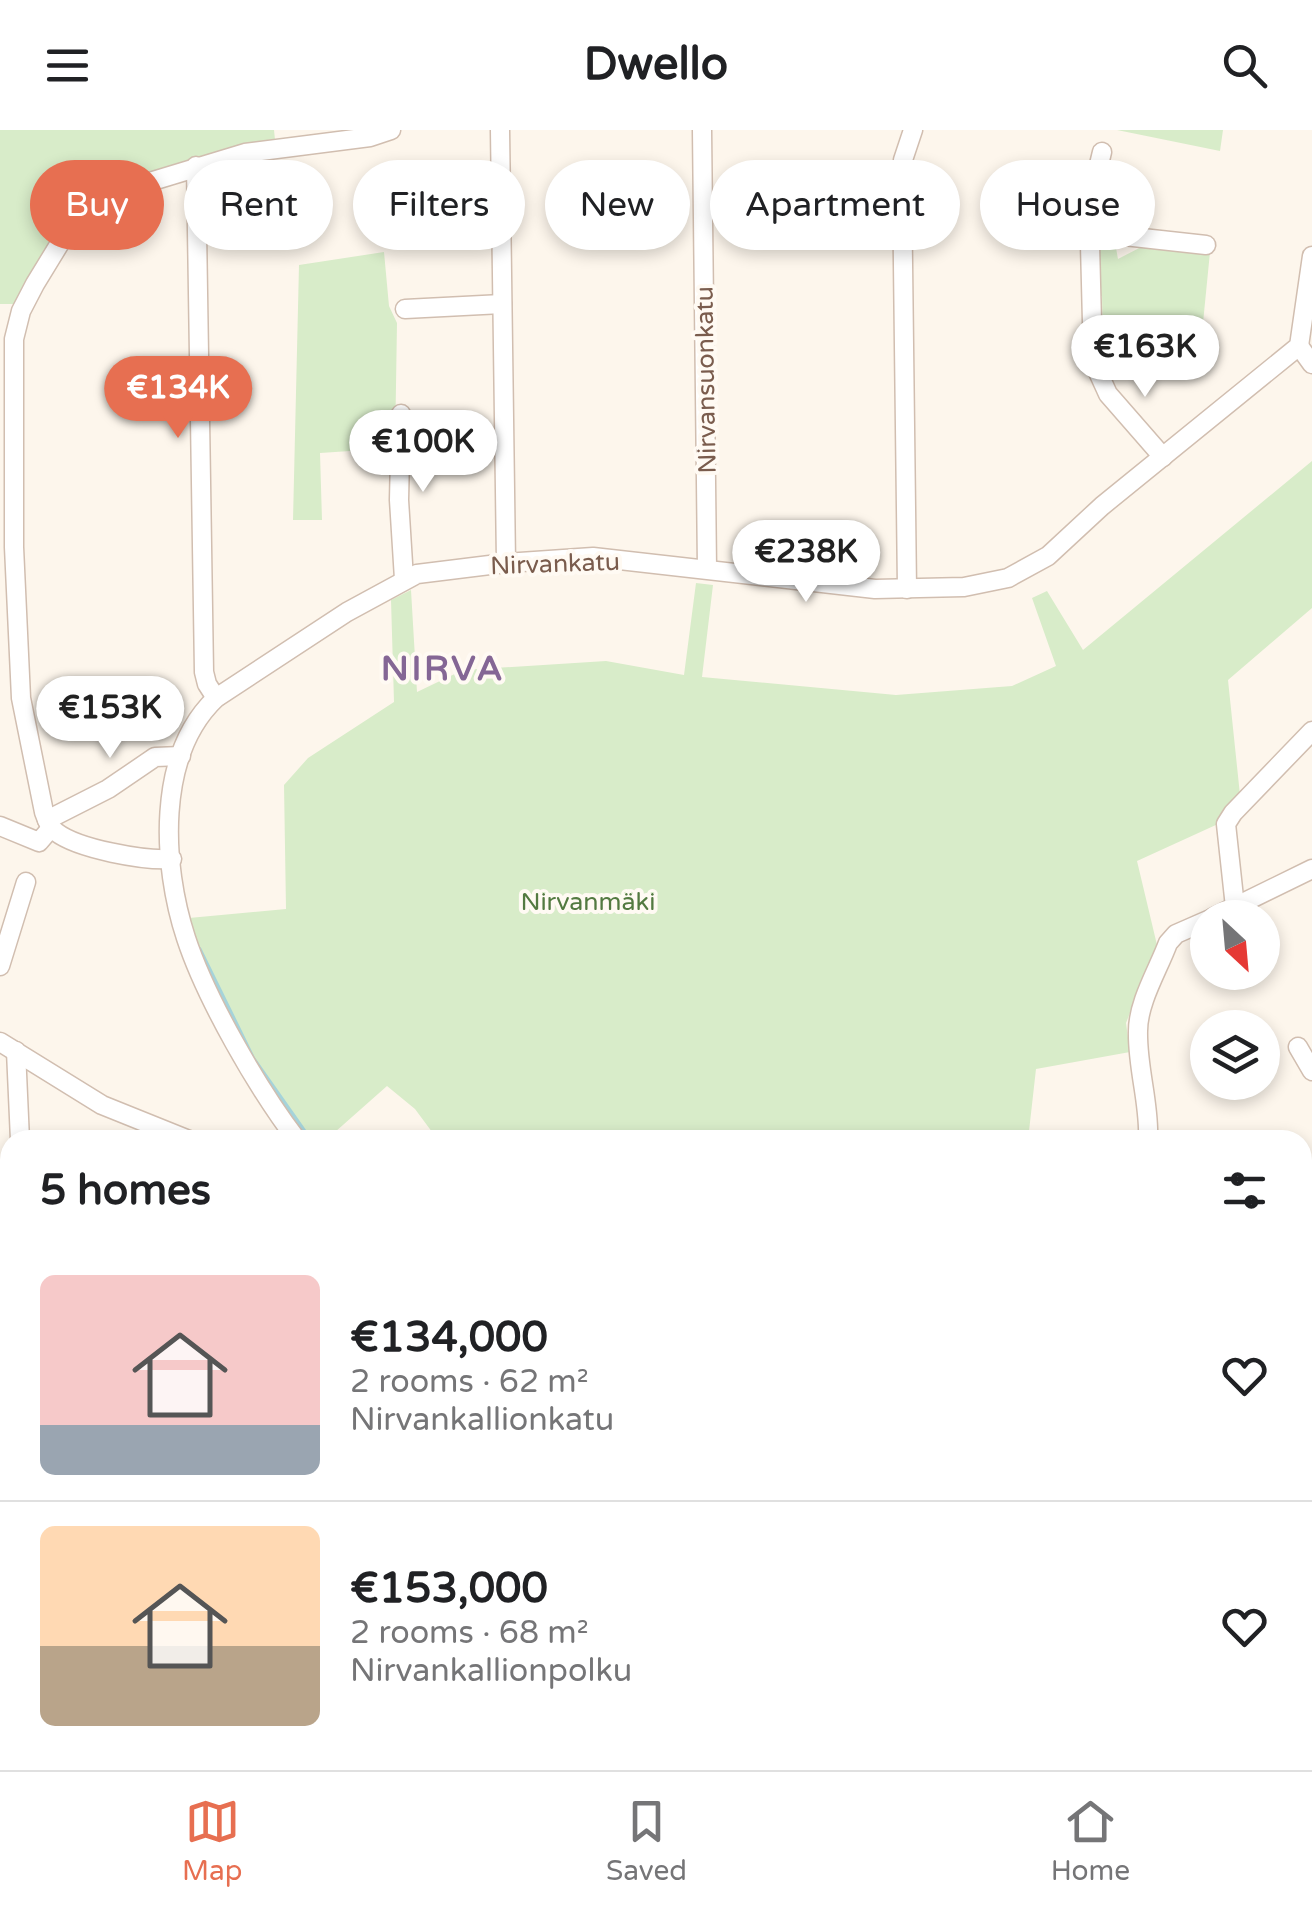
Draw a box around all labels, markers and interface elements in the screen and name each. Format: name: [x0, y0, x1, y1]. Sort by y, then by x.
icon: menu: [40, 38, 95, 93]
text: Dwello: [584, 38, 728, 92]
icon: search: [1217, 38, 1272, 93]
chip: Buy: [30, 160, 164, 250]
chip: Rent: [184, 160, 333, 250]
chip: Filters: [353, 160, 525, 250]
chip: New: [545, 160, 690, 250]
chip: Apartment: [710, 160, 960, 250]
chip: House: [980, 160, 1155, 250]
street label: Nirvansuonkatu: [689, 286, 723, 474]
pin: €163K: [1075, 315, 1215, 400]
text: €163K: [1093, 328, 1197, 366]
pin: €134K: [108, 356, 248, 441]
text: €134K: [126, 369, 230, 407]
pin: €100K: [353, 410, 493, 495]
text: €100K: [371, 423, 475, 461]
pin: €238K: [736, 520, 876, 605]
text: €238K: [754, 533, 858, 571]
street label: Nirvankatu: [490, 547, 620, 581]
district label: NIRVA: [381, 648, 505, 690]
pin: €153K: [40, 676, 180, 761]
text: €153K: [58, 689, 162, 727]
park label: Nirvanmäki: [521, 887, 655, 917]
north arrow: [1190, 900, 1280, 990]
map controls: [1190, 900, 1280, 1100]
button: layers: [1190, 1010, 1280, 1100]
icon: filters: [1217, 1163, 1272, 1218]
text: 5 homes: [40, 1165, 211, 1216]
text: €134,000: [350, 1312, 548, 1363]
icon: home: [120, 1315, 240, 1435]
icon: heart: [1217, 1348, 1272, 1403]
text: 2 rooms · 62 m²: [350, 1363, 589, 1401]
text: Nirvankallionkatu: [350, 1401, 614, 1439]
text: €153,000: [350, 1563, 548, 1614]
icon: home: [120, 1566, 240, 1686]
icon: heart: [1217, 1599, 1272, 1654]
text: 2 rooms · 68 m²: [350, 1614, 589, 1652]
text: Nirvankallionpolku: [350, 1652, 632, 1690]
tab: Map: [182, 1794, 242, 1888]
tab: Saved: [606, 1794, 687, 1888]
tab: Home: [1051, 1794, 1130, 1888]

